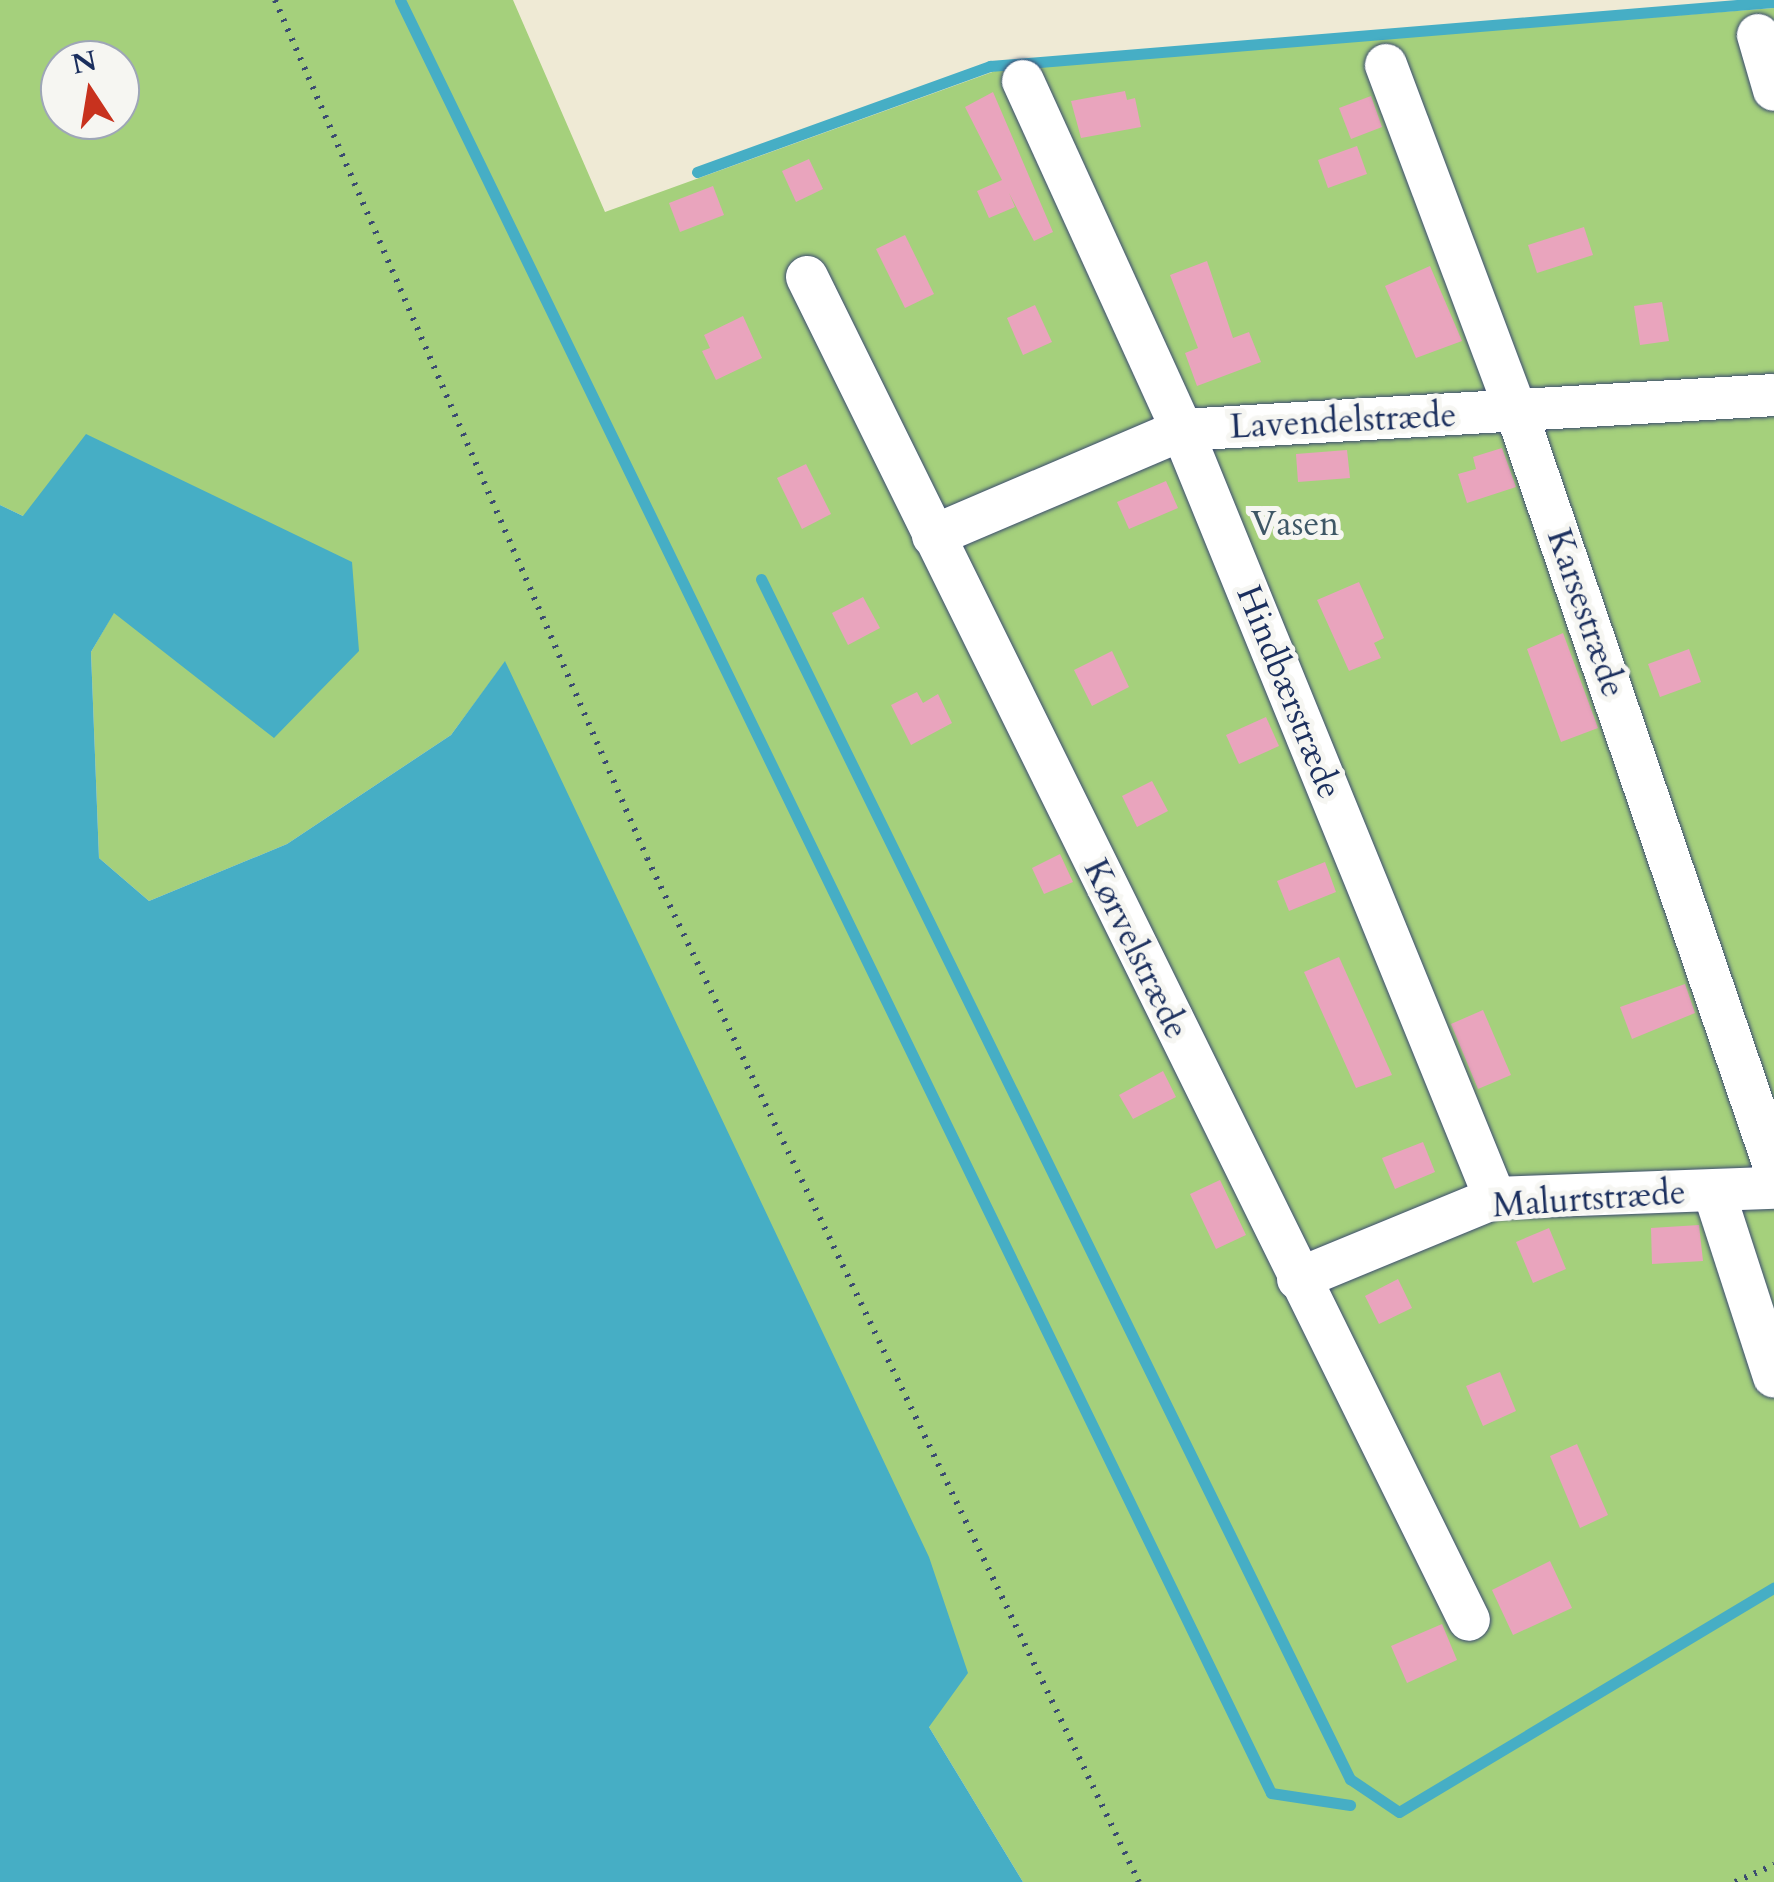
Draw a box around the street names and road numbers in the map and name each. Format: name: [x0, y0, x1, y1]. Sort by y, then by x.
street label: Lavendelstræde: [1229, 394, 1457, 448]
street label: Karsestræde: [1538, 523, 1634, 703]
street label: Hindbærstræde: [1227, 579, 1351, 805]
street label: Kørvelstræde: [1074, 852, 1198, 1046]
street label: Malurtstræde: [1491, 1171, 1687, 1227]

